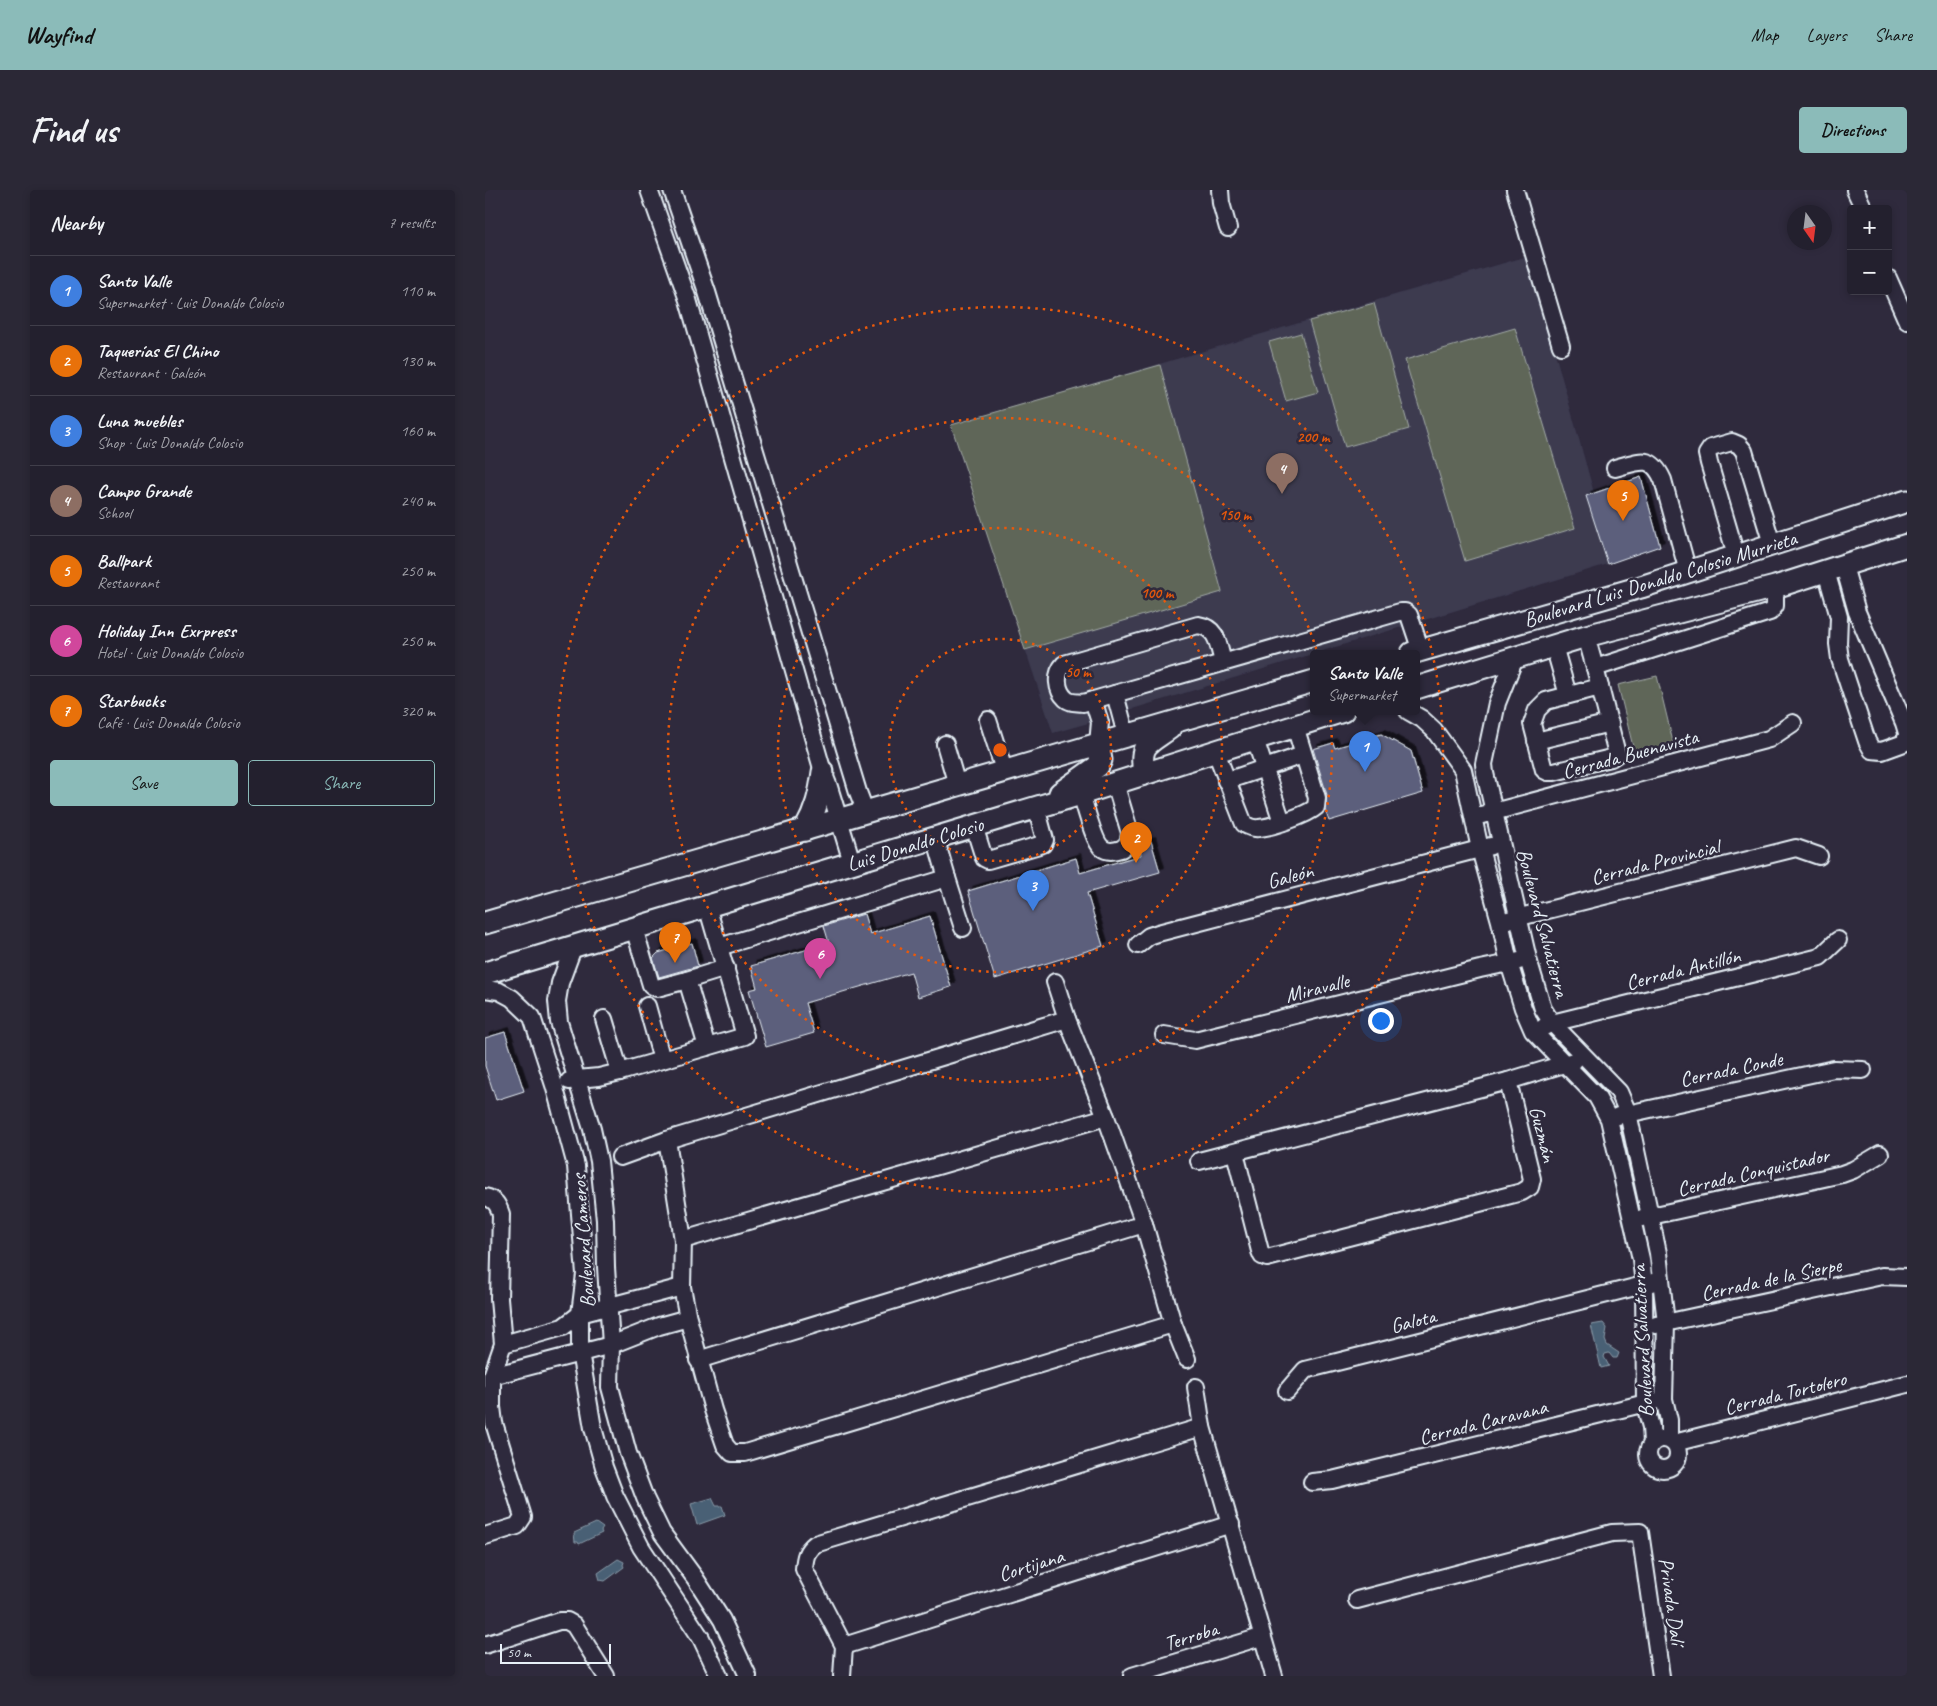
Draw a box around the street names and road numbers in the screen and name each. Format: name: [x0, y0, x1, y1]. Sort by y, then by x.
street label: Boulevard Luis Donaldo Colosio Murrieta: [1520, 525, 1801, 633]
street label: Cerrada Buenavista: [1559, 723, 1702, 785]
street label: Luis Donaldo Colosio: [844, 810, 988, 877]
street label: Cerrada Provincial: [1588, 833, 1725, 891]
street label: Boulevard Salvatierra: [1511, 846, 1576, 1002]
street label: Galeón: [1264, 857, 1316, 895]
street label: Cerrada Antillón: [1623, 942, 1743, 996]
street label: Miravalle: [1282, 967, 1354, 1008]
street label: Cerrada Conde: [1677, 1045, 1786, 1093]
street label: Guzmán: [1524, 1103, 1563, 1165]
street label: Cerrada Conquistador: [1674, 1142, 1833, 1202]
street label: Boulevard Cameros: [565, 1172, 601, 1309]
street label: Cerrada de la Sierpe: [1698, 1251, 1845, 1307]
street label: Boulevard Salvatierra: [1625, 1262, 1659, 1418]
street label: Galota: [1388, 1302, 1441, 1339]
street label: Cerrada Tortolero: [1721, 1365, 1850, 1421]
street label: Cerrada Caravana: [1416, 1393, 1552, 1451]
street label: Cortijana: [995, 1542, 1069, 1587]
street label: Privada Dalí: [1653, 1556, 1692, 1650]
street label: Terroba: [1161, 1615, 1223, 1656]

